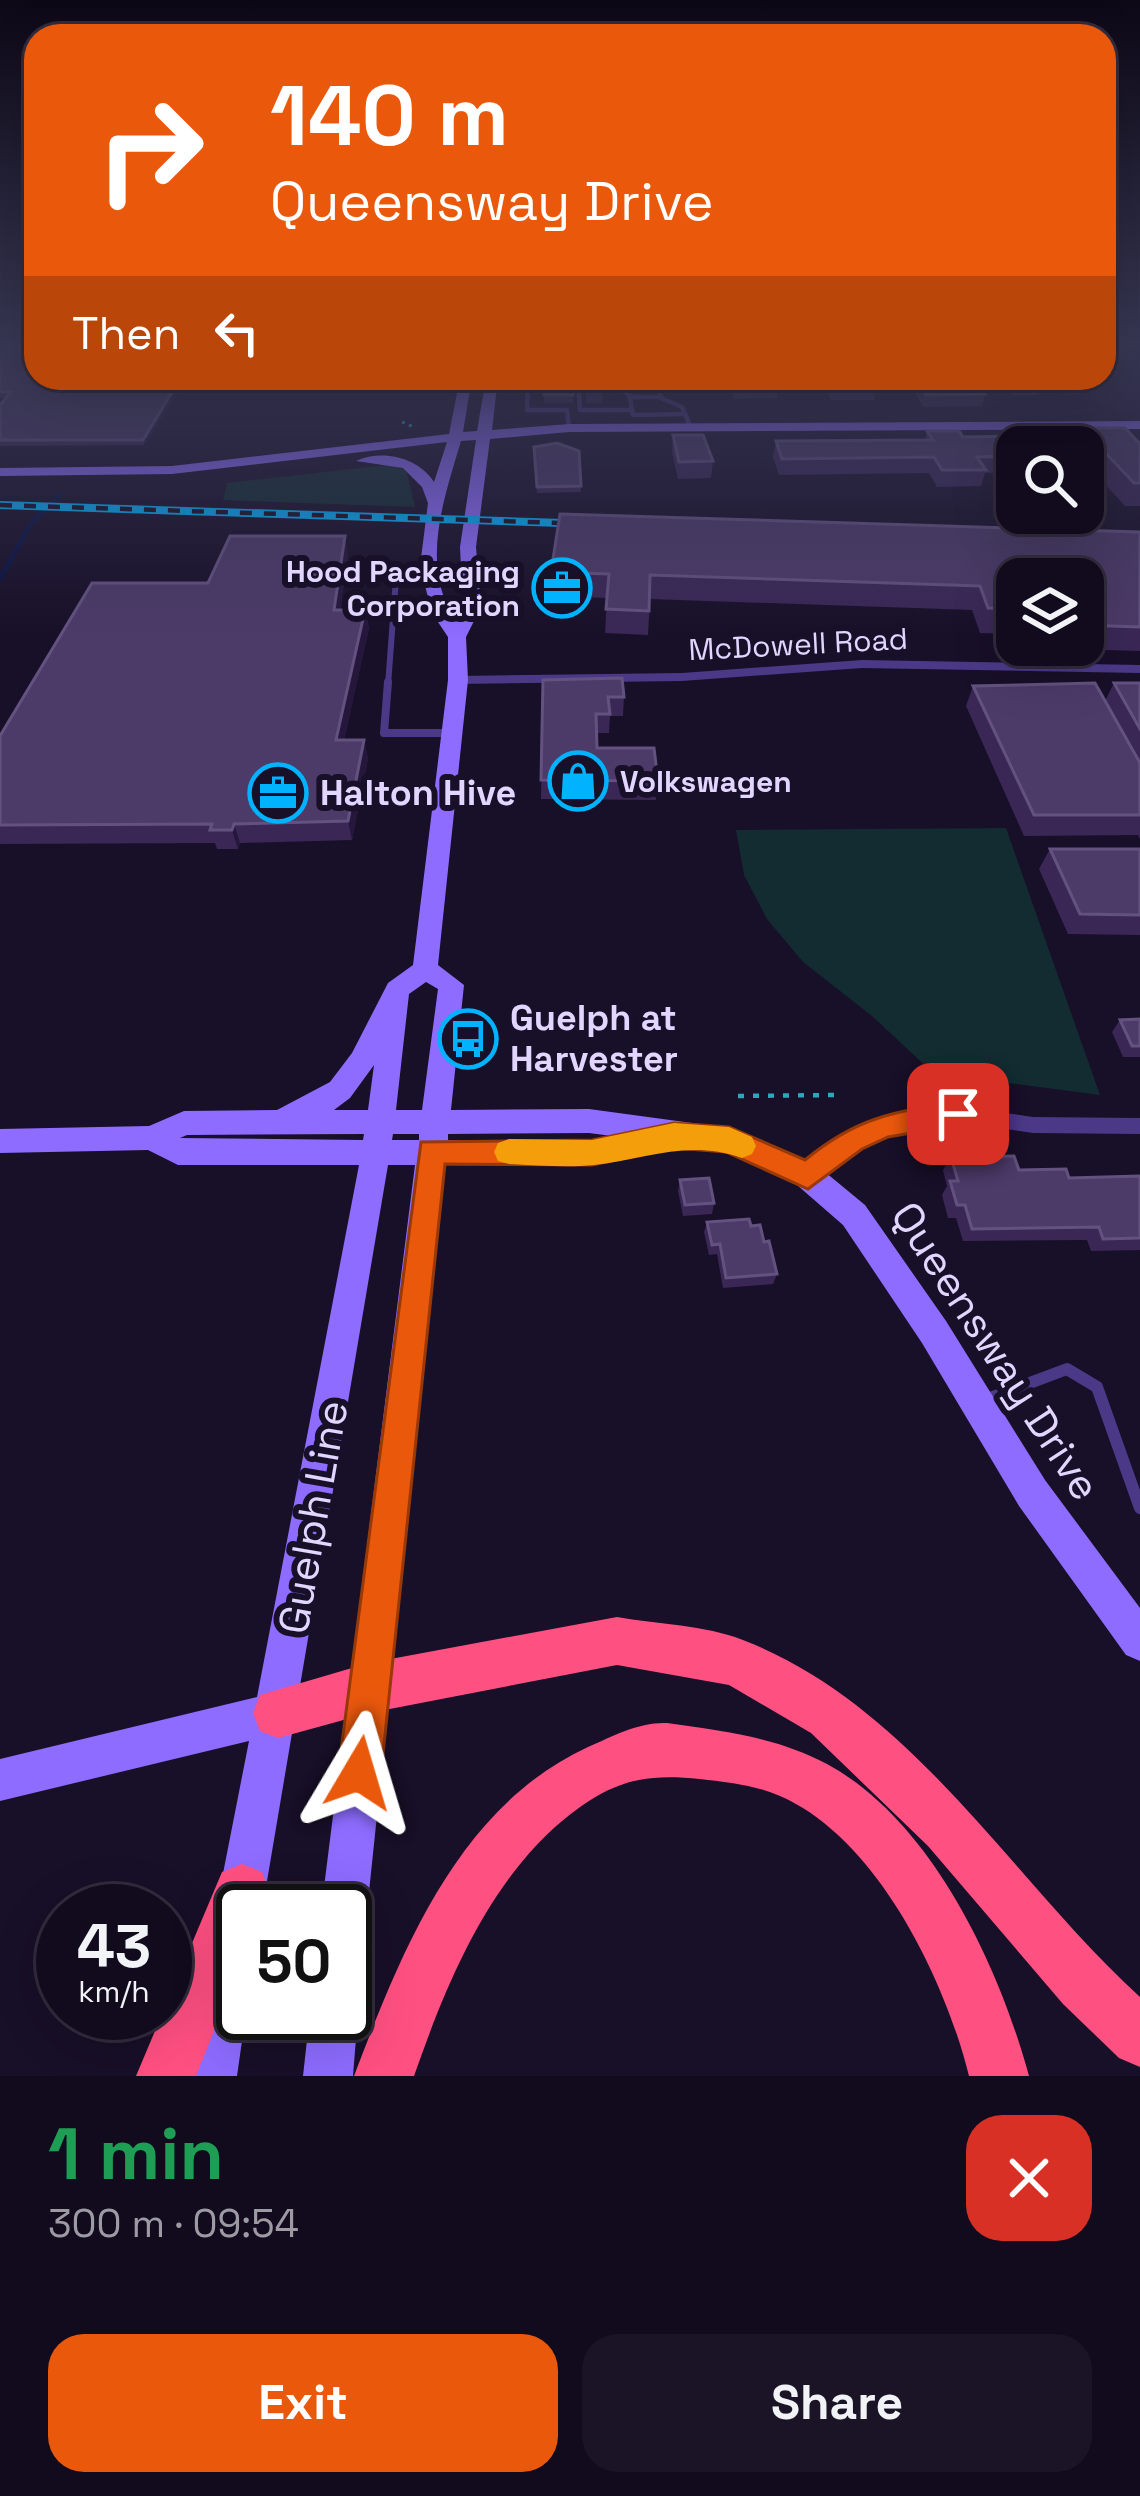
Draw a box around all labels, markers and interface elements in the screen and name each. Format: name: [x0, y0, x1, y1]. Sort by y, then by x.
text: 140 m: [270, 62, 509, 170]
icon: right: [72, 72, 228, 228]
text: Queensway Drive: [270, 167, 714, 236]
icon: left: [204, 300, 270, 366]
text: Then: [72, 305, 180, 362]
map controls: [996, 426, 1104, 666]
button: search: [996, 426, 1104, 534]
place label: Hood Packaging Corporation: [286, 552, 520, 625]
office icon: Hood Packaging Corporation: [531, 557, 593, 619]
button: layers: [996, 558, 1104, 666]
street label: McDowell Road: [687, 619, 909, 669]
shop icon: Volkswagen: [547, 750, 609, 812]
office icon: Halton Hive: [247, 762, 309, 824]
place label: Volkswagen: [620, 762, 792, 801]
place label: Halton Hive: [320, 770, 516, 816]
place label: Guelph at Harvester: [510, 995, 678, 1082]
bus stop icon: Guelph at Harvester: [437, 1008, 499, 1070]
pin: [907, 1063, 1009, 1165]
icon: arrive: [925, 1081, 991, 1147]
street label: Queensway Drive: [880, 1192, 1112, 1510]
street label: Guelph Line: [266, 1396, 360, 1638]
position arrow: [296, 1710, 422, 1836]
speed limit sign: 50: [216, 1884, 372, 2040]
text: 43: [77, 1908, 151, 1985]
text: km/h: [78, 1972, 150, 2011]
text: 1 min: [48, 2108, 224, 2200]
button: close: [966, 2115, 1092, 2241]
text: 300 m · 09:54: [48, 2199, 299, 2248]
button: Exit: [48, 2334, 558, 2472]
button: Share: [582, 2334, 1092, 2472]

